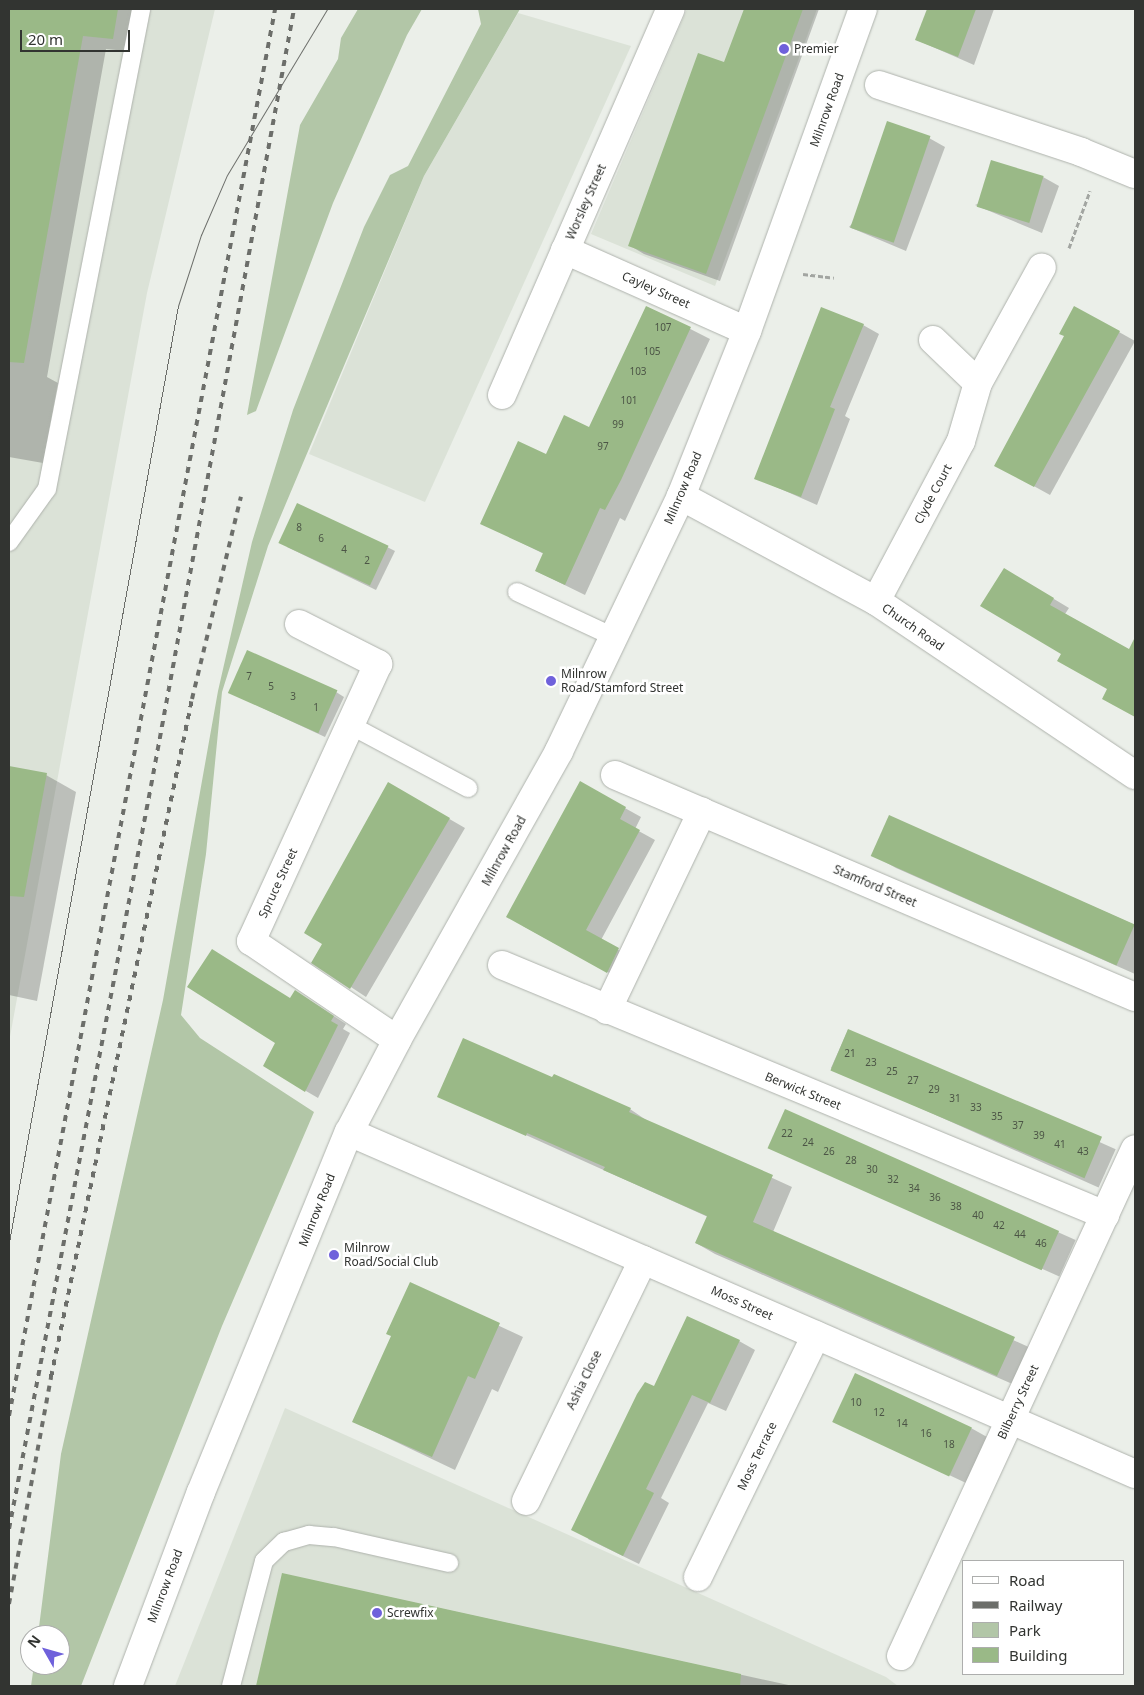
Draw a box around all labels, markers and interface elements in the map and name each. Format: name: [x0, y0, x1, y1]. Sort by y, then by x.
scale bar: [22, 20, 132, 52]
text: 20 m: [28, 29, 63, 49]
place label: Premier: [794, 42, 839, 56]
marker: Premier: [778, 43, 790, 55]
street label: Milnrow Road: [807, 71, 847, 149]
street label: Worsley Street: [563, 162, 609, 242]
street label: Cayley Street: [620, 269, 692, 311]
house number: 107: [654, 322, 672, 334]
house number: 105: [643, 346, 661, 358]
house number: 103: [629, 366, 647, 378]
house number: 101: [620, 395, 638, 407]
house number: 99: [612, 419, 624, 431]
house number: 97: [597, 441, 609, 453]
street label: Milnrow Road: [661, 449, 705, 527]
street label: Clyde Court: [911, 462, 955, 526]
house number: 8: [296, 522, 302, 534]
house number: 6: [318, 533, 324, 545]
house number: 4: [341, 544, 347, 556]
house number: 2: [364, 555, 370, 567]
street label: Church Road: [879, 600, 947, 654]
place label: Milnrow Road/Stamford Street: [561, 667, 683, 695]
house number: 7: [246, 671, 252, 683]
marker: Milnrow Road/Stamford Street: [545, 675, 557, 687]
house number: 5: [268, 681, 274, 693]
house number: 3: [290, 691, 296, 703]
house number: 1: [313, 702, 319, 714]
street label: Milnrow Road: [479, 814, 529, 888]
street label: Spruce Street: [256, 846, 300, 920]
street label: Stamford Street: [831, 862, 919, 910]
house number: 21: [844, 1048, 856, 1060]
house number: 23: [865, 1057, 877, 1069]
house number: 25: [886, 1066, 898, 1078]
street label: Berwick Street: [763, 1069, 843, 1113]
house number: 27: [907, 1075, 919, 1087]
house number: 29: [928, 1084, 940, 1096]
house number: 31: [949, 1093, 961, 1105]
house number: 33: [970, 1102, 982, 1114]
house number: 35: [991, 1111, 1003, 1123]
house number: 37: [1012, 1120, 1024, 1132]
house number: 22: [781, 1128, 793, 1140]
house number: 39: [1033, 1130, 1045, 1142]
house number: 24: [802, 1137, 814, 1149]
house number: 41: [1054, 1139, 1066, 1151]
house number: 26: [823, 1146, 835, 1158]
house number: 43: [1077, 1146, 1089, 1158]
house number: 28: [845, 1155, 857, 1167]
house number: 30: [866, 1164, 878, 1176]
street label: Milnrow Road: [296, 1171, 338, 1249]
house number: 32: [887, 1174, 899, 1186]
house number: 34: [908, 1183, 920, 1195]
house number: 36: [929, 1192, 941, 1204]
house number: 38: [950, 1201, 962, 1213]
house number: 40: [972, 1210, 984, 1222]
house number: 42: [993, 1220, 1005, 1232]
house number: 44: [1014, 1229, 1026, 1241]
house number: 46: [1035, 1238, 1047, 1250]
place label: Milnrow Road/Social Club: [344, 1241, 438, 1269]
marker: Milnrow Road/Social Club: [328, 1249, 340, 1261]
street label: Moss Street: [709, 1283, 775, 1323]
street label: Ashia Close: [563, 1348, 605, 1412]
street label: Bilberry Street: [994, 1362, 1042, 1442]
house number: 10: [850, 1397, 862, 1409]
house number: 12: [873, 1407, 885, 1419]
house number: 14: [896, 1418, 908, 1430]
street label: Moss Terrace: [734, 1419, 780, 1493]
house number: 16: [920, 1428, 932, 1440]
house number: 18: [943, 1439, 955, 1451]
street label: Milnrow Road: [144, 1547, 186, 1625]
legend: [962, 1560, 1124, 1675]
text: Road: [1009, 1570, 1045, 1590]
text: Railway: [1009, 1595, 1062, 1615]
place label: Screwfix: [387, 1606, 434, 1620]
marker: Screwfix: [371, 1607, 383, 1619]
text: Park: [1009, 1620, 1041, 1640]
north arrow: [20, 1625, 70, 1675]
text: N: [23, 1631, 45, 1651]
text: Building: [1009, 1645, 1067, 1665]

